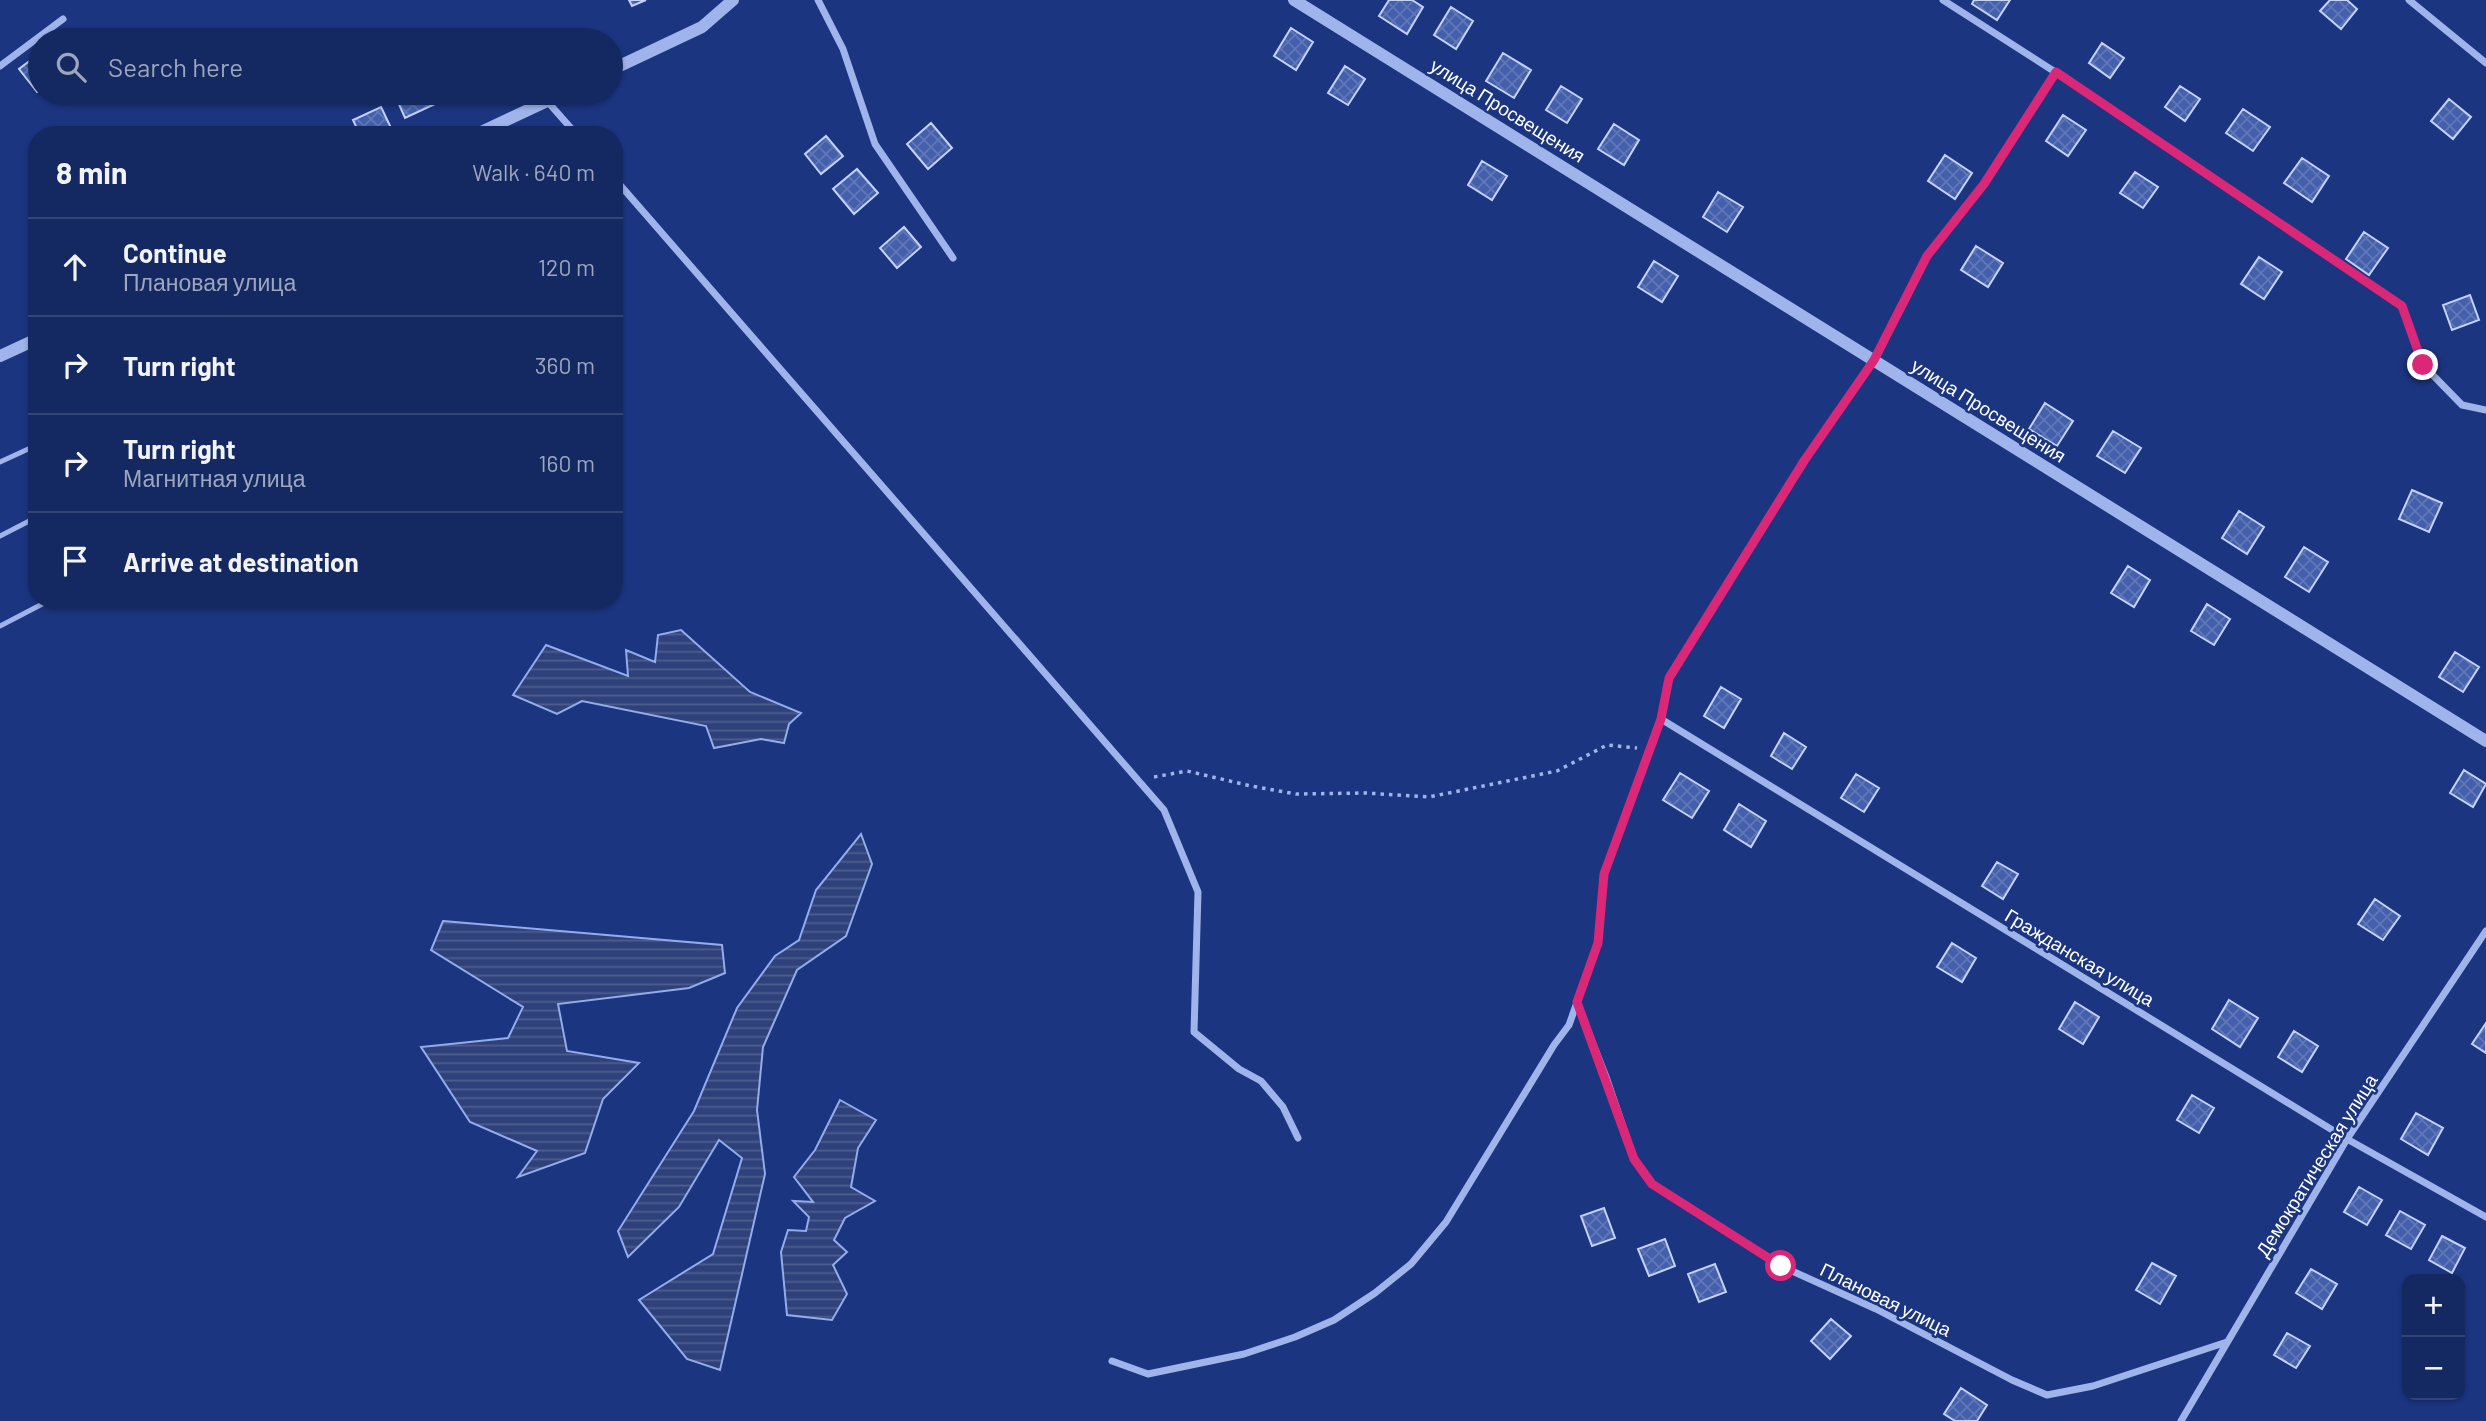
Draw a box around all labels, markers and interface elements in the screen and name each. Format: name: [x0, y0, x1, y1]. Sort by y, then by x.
search box: [28, 28, 623, 105]
icon: search: [52, 48, 90, 86]
text: Search here: [108, 51, 243, 82]
street label: улица Просвещения: [1426, 53, 1590, 167]
text: 8 min: [56, 154, 127, 190]
text: Walk · 640 m: [472, 158, 595, 186]
text: Continue: [123, 237, 227, 268]
icon: ahead: [56, 248, 94, 286]
text: 120 m: [538, 253, 595, 281]
text: Плановая улица: [123, 268, 296, 296]
icon: right: [56, 346, 94, 384]
route end: [2407, 349, 2438, 380]
text: Turn right: [123, 350, 236, 381]
text: 360 m: [535, 351, 595, 379]
street label: улица Просвещения: [1907, 353, 2071, 467]
text: Turn right: [123, 433, 236, 464]
icon: right: [56, 444, 94, 482]
text: 160 m: [538, 449, 595, 477]
text: Магнитная улица: [123, 464, 305, 492]
icon: arrive: [56, 542, 94, 580]
text: Arrive at destination: [123, 546, 359, 577]
street label: Гражданская улица: [2001, 903, 2159, 1011]
street label: Демократическая улица: [2250, 1069, 2382, 1261]
route start: [1765, 1250, 1796, 1281]
street label: Плановая улица: [1817, 1257, 1956, 1341]
map controls: [2402, 1274, 2465, 1400]
button: +: [2402, 1274, 2465, 1337]
button: −: [2402, 1337, 2465, 1400]

